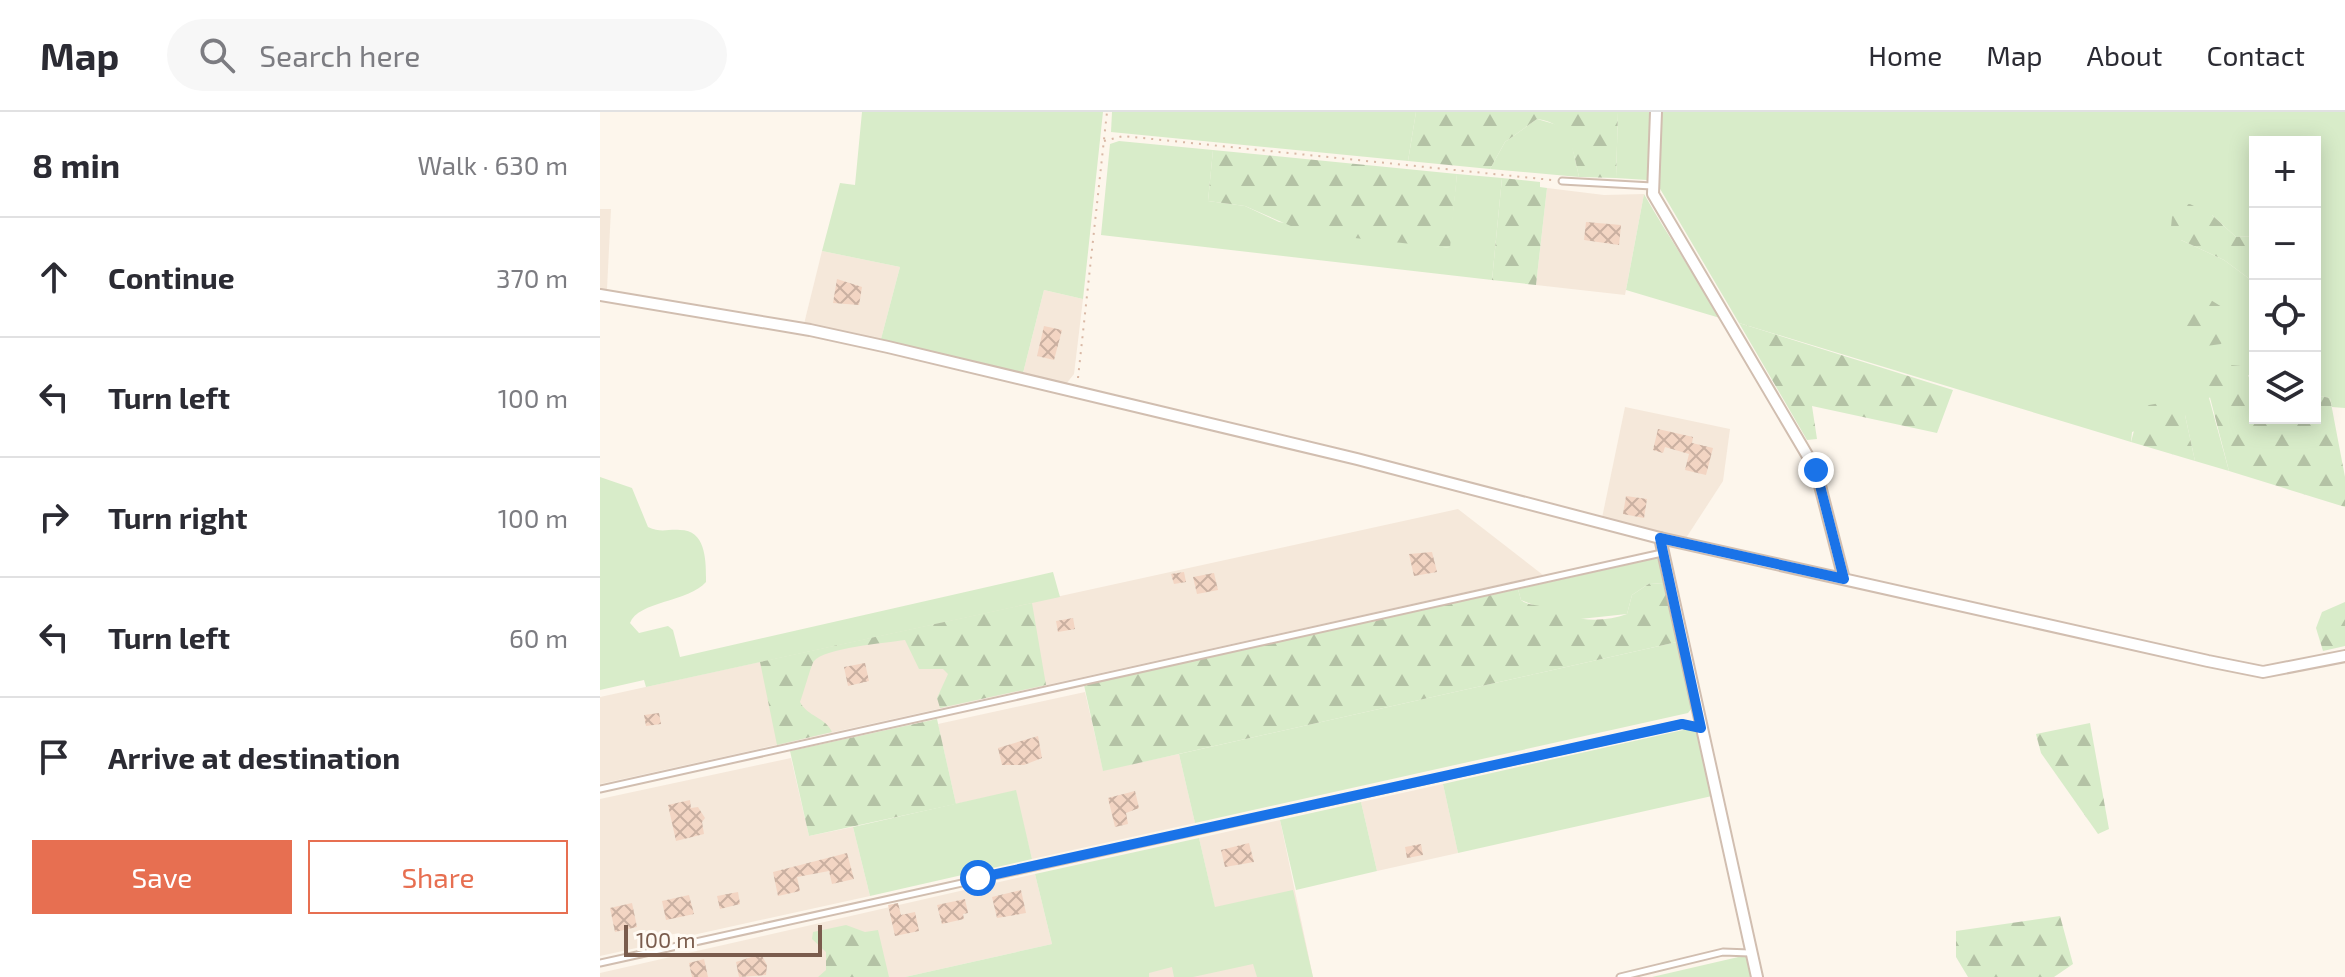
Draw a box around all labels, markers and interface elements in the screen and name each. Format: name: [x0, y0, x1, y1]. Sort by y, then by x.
search box: [167, 19, 727, 91]
text: Map: [40, 32, 119, 78]
icon: search: [195, 33, 239, 77]
text: Search here: [259, 37, 420, 73]
text: Home: [1868, 38, 1942, 72]
text: Map: [1986, 38, 2043, 72]
text: About: [2087, 38, 2162, 72]
text: Contact: [2206, 38, 2305, 72]
map controls: [2249, 136, 2321, 424]
button: +: [2249, 136, 2321, 208]
text: 8 min: [32, 144, 120, 185]
text: Walk · 630 m: [417, 149, 568, 180]
button: −: [2249, 208, 2321, 280]
icon: ahead: [32, 255, 76, 299]
text: Continue: [108, 259, 235, 295]
text: 370 m: [496, 262, 568, 293]
button: locate: [2249, 280, 2321, 352]
button: layers: [2249, 352, 2321, 424]
icon: left: [32, 375, 76, 419]
text: Turn left: [108, 379, 230, 415]
text: 100 m: [498, 382, 568, 413]
route end: [1798, 452, 1834, 488]
icon: right: [32, 495, 76, 539]
text: Turn right: [108, 499, 248, 535]
text: 100 m: [498, 502, 568, 533]
icon: left: [32, 615, 76, 659]
text: Turn left: [108, 619, 230, 655]
text: 60 m: [509, 622, 568, 653]
icon: arrive: [32, 735, 76, 779]
text: Arrive at destination: [108, 739, 400, 775]
button: Save: [32, 840, 292, 914]
button: Share: [308, 840, 568, 914]
route start: [960, 860, 996, 896]
scale bar: [624, 921, 822, 957]
text: 100 m: [636, 926, 695, 952]

